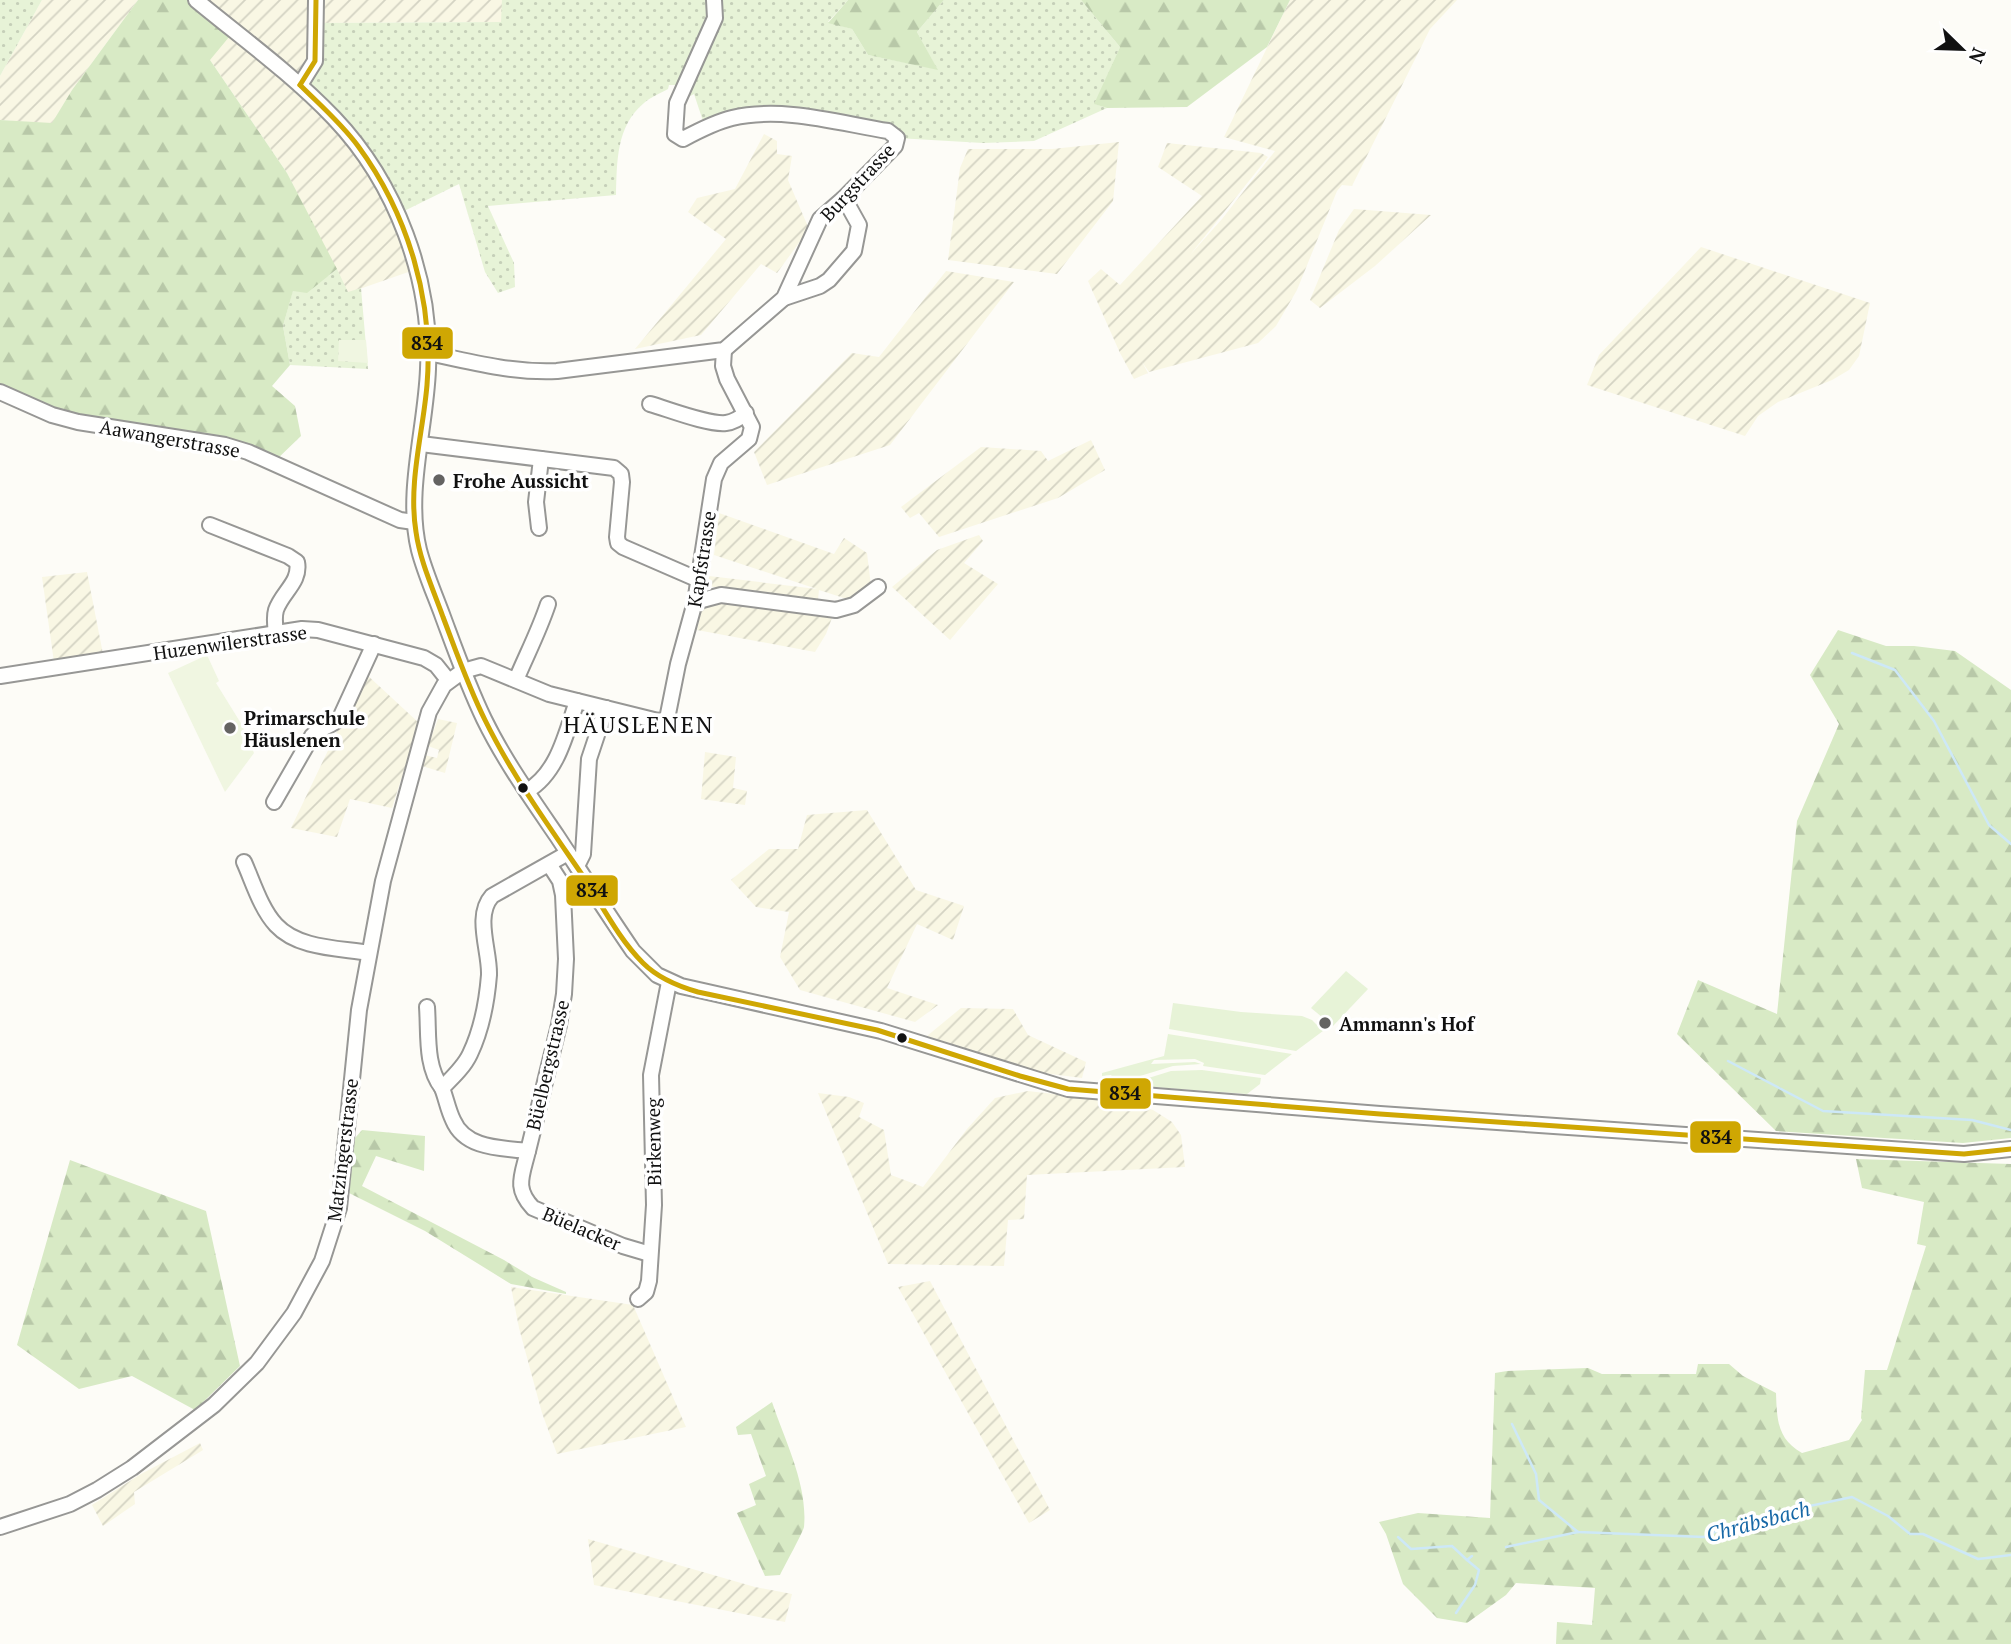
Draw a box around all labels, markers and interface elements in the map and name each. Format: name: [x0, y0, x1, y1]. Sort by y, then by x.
north arrow: [1927, 14, 1997, 84]
text: N: [1964, 44, 1992, 68]
street label: Burgstrasse: [814, 138, 900, 226]
line badge: 834: [401, 326, 454, 360]
text: 834: [411, 330, 443, 355]
street label: Aawangerstrasse: [98, 413, 242, 463]
place label: Frohe Aussicht: [453, 468, 589, 493]
marker: Frohe Aussicht: [431, 472, 447, 488]
street label: Kapfstrasse: [681, 509, 721, 609]
street label: Huzenwilerstrasse: [152, 619, 308, 665]
place label: Primarschule Häuslenen: [244, 705, 365, 752]
district label: HÄUSLENEN: [563, 709, 715, 740]
marker: Primarschule Häuslenen: [222, 720, 238, 736]
unlabelled marker: [516, 781, 530, 795]
line badge: 834: [565, 874, 619, 907]
text: 834: [576, 877, 608, 902]
street label: Büelbergstrasse: [520, 997, 574, 1133]
place label: Ammann's Hof: [1339, 1011, 1476, 1036]
marker: Ammann's Hof: [1317, 1015, 1333, 1031]
unlabelled marker: [895, 1031, 909, 1045]
street label: Matzingerstrasse: [321, 1077, 363, 1223]
line badge: 834: [1099, 1077, 1152, 1110]
text: 834: [1109, 1080, 1141, 1105]
street label: Birkenweg: [640, 1097, 666, 1186]
line badge: 834: [1689, 1120, 1742, 1154]
text: 834: [1700, 1124, 1732, 1149]
street label: Büelacker: [539, 1200, 626, 1256]
water label: Chräbsbach: [1703, 1494, 1813, 1548]

